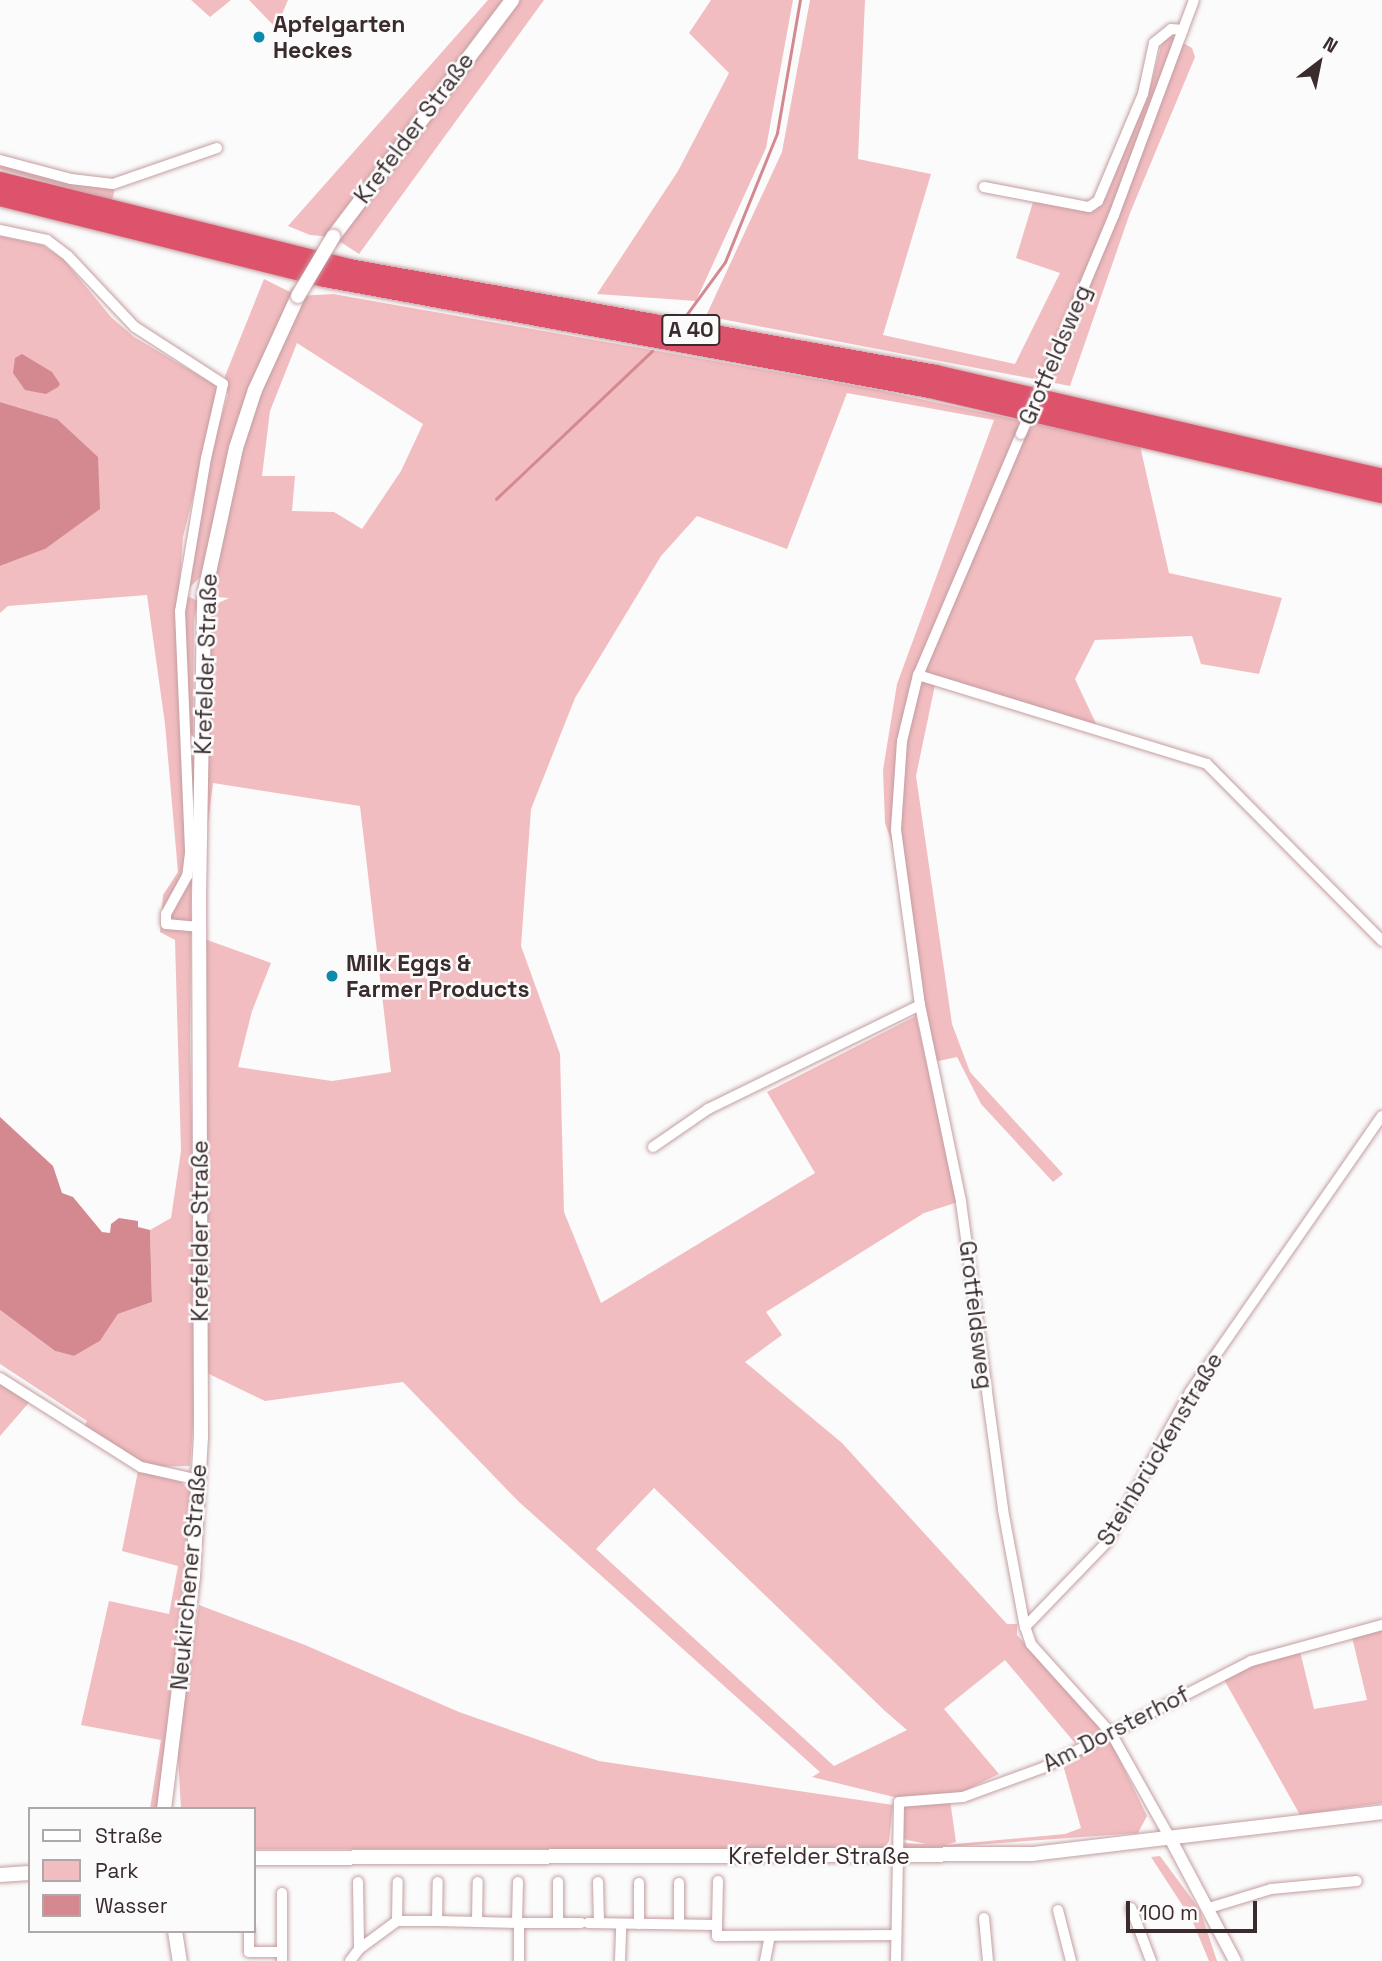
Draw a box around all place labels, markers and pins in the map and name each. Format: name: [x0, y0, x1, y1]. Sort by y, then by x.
place label: Apfelgarten Heckes: [273, 10, 406, 64]
marker: Apfelgarten Heckes: [251, 29, 267, 45]
place label: Milk Eggs & Farmer Products: [346, 949, 530, 1003]
marker: Milk Eggs & Farmer Products: [324, 968, 340, 984]

